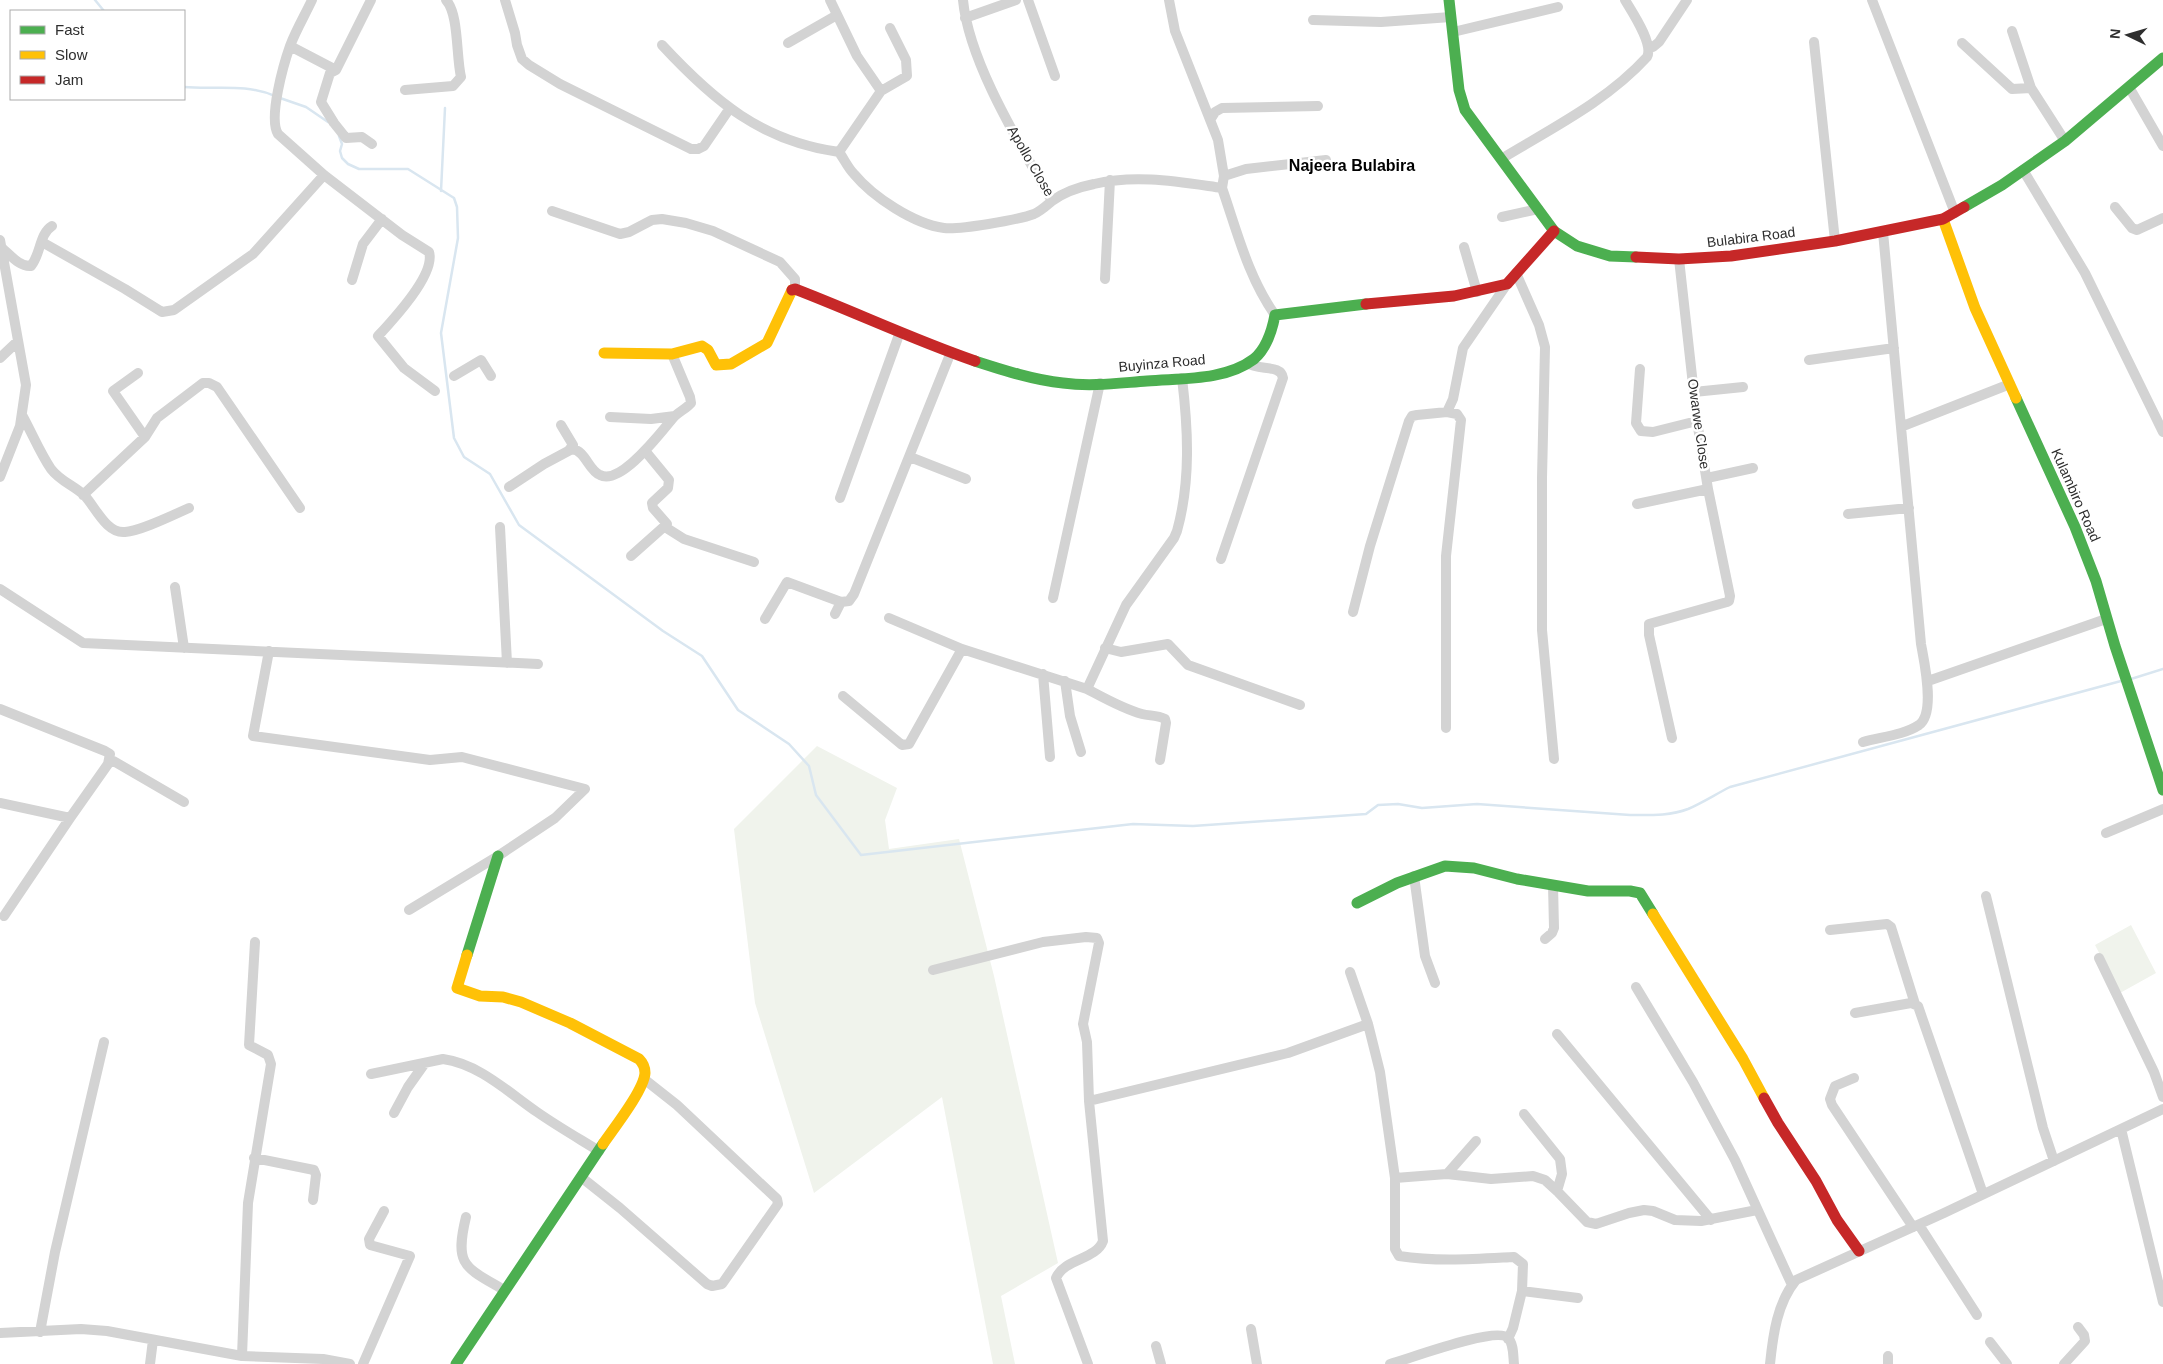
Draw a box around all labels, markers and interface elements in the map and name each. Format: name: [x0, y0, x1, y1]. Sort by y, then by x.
legend: [10, 10, 185, 100]
north arrow: [2103, 10, 2153, 60]
text: Fast: [55, 21, 85, 38]
text: N: [2107, 28, 2123, 40]
text: Slow: [55, 46, 88, 63]
text: Jam: [55, 71, 83, 88]
street label: Apollo Close: [1004, 123, 1058, 199]
district label: Najeera Bulabira: [1289, 157, 1415, 174]
street label: Bulabira Road: [1706, 224, 1796, 250]
street label: Buyinza Road: [1118, 351, 1206, 375]
street label: Owarwe Close: [1685, 378, 1713, 470]
street label: Kulambiro Road: [2048, 446, 2104, 544]

